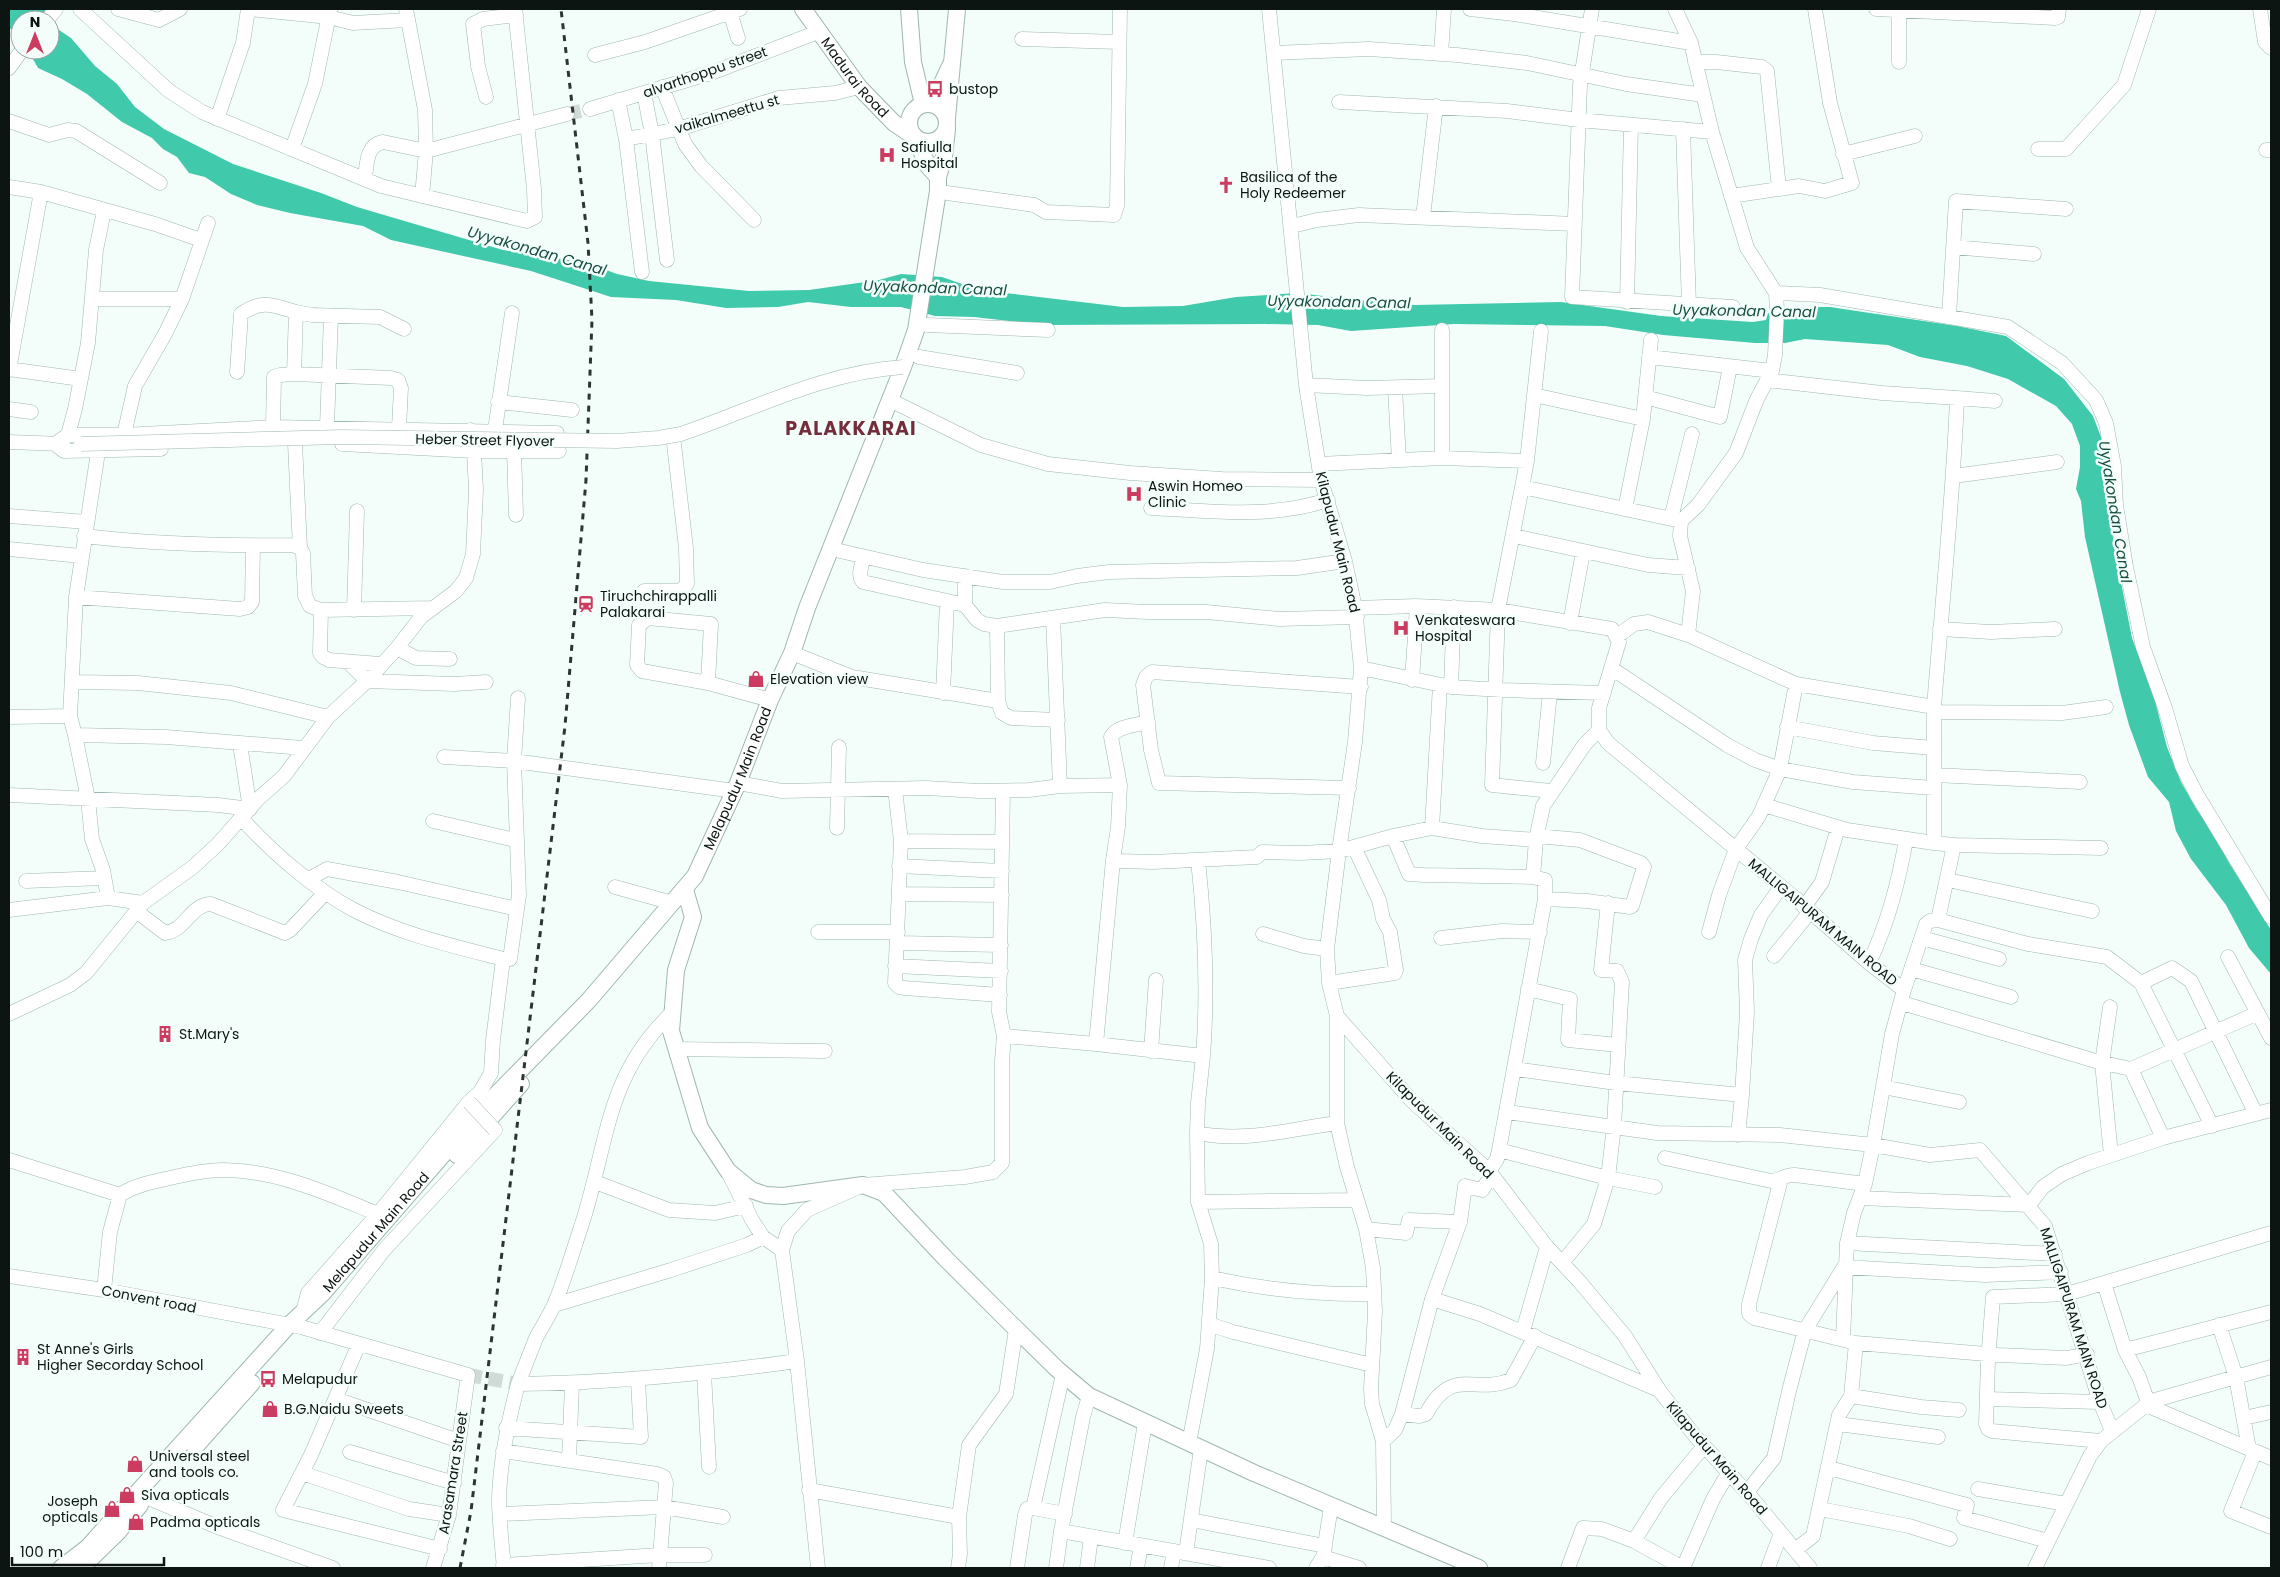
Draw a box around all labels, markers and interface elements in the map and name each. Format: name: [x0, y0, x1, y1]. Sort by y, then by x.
north arrow: [10, 10, 60, 60]
text: N: [30, 12, 40, 32]
street label: Madurai Road: [816, 33, 893, 122]
street label: alvarthoppu street: [640, 41, 770, 103]
bus stop icon: bustop: [925, 79, 945, 99]
place label: bustop: [949, 79, 998, 99]
street label: vaikalmeettu st: [672, 90, 782, 138]
place label: Safiulla Hospital: [901, 137, 958, 173]
hospital icon: Safiulla Hospital: [877, 145, 897, 165]
place label: Basilica of the Holy Redeemer: [1240, 167, 1346, 203]
church icon: Basilica of the Holy Redeemer: [1216, 175, 1236, 195]
water label: Uyyakondan Canal: [465, 221, 609, 280]
water label: Uyyakondan Canal: [863, 275, 1007, 301]
water label: Uyyakondan Canal: [1267, 290, 1411, 313]
water label: Uyyakondan Canal: [1672, 299, 1816, 322]
district label: PALAKKARAI: [785, 415, 917, 442]
street label: Heber Street Flyover: [415, 429, 555, 451]
water label: Uyyakondan Canal: [2094, 439, 2137, 585]
street label: Kilapudur Main Road: [1311, 469, 1365, 615]
place label: Aswin Homeo Clinic: [1148, 476, 1243, 512]
hospital icon: Aswin Homeo Clinic: [1124, 484, 1144, 504]
place label: Tiruchchirappalli Palakarai: [600, 586, 717, 622]
station icon: Tiruchchirappalli Palakarai: [576, 594, 596, 614]
place label: Venkateswara Hospital: [1415, 610, 1516, 646]
hospital icon: Venkateswara Hospital: [1391, 618, 1411, 638]
shop icon: Elevation view: [746, 669, 766, 689]
place label: Elevation view: [770, 669, 869, 689]
street label: Melapudur Main Road: [698, 704, 776, 853]
street label: MALLIGAIPURAM MAIN ROAD: [1744, 853, 1902, 991]
building icon: St.Mary's: [155, 1024, 175, 1044]
place label: St.Mary's: [179, 1024, 239, 1044]
street label: Kilapudur Main Road: [1382, 1067, 1498, 1183]
street label: Melapudur Main Road: [318, 1167, 434, 1297]
street label: MALLIGAIPURAM MAIN ROAD: [2035, 1225, 2113, 1411]
street label: Convent road: [100, 1280, 198, 1318]
place label: St Anne's Girls Higher Secorday School: [37, 1339, 203, 1375]
building icon: St Anne's Girls Higher Secorday School: [13, 1347, 33, 1367]
bus stop icon: Melapudur: [258, 1369, 278, 1389]
place label: Melapudur: [282, 1369, 358, 1389]
street label: Kilapudur Main Road: [1662, 1397, 1772, 1519]
shop icon: B.G.Naidu Sweets: [260, 1399, 280, 1419]
place label: B.G.Naidu Sweets: [284, 1399, 404, 1419]
street label: Arasamara Street: [433, 1410, 473, 1536]
place label: Universal steel and tools co.: [149, 1446, 250, 1482]
shop icon: Universal steel and tools co.: [125, 1454, 145, 1474]
shop icon: Siva opticals: [117, 1485, 137, 1505]
place label: Siva opticals: [141, 1485, 229, 1505]
place label: Joseph opticals: [42, 1491, 98, 1527]
shop icon: Joseph opticals: [102, 1499, 122, 1519]
shop icon: Padma opticals: [126, 1512, 146, 1532]
place label: Padma opticals: [150, 1512, 260, 1532]
scale bar: [12, 1534, 165, 1566]
text: 100 m: [20, 1541, 63, 1562]

